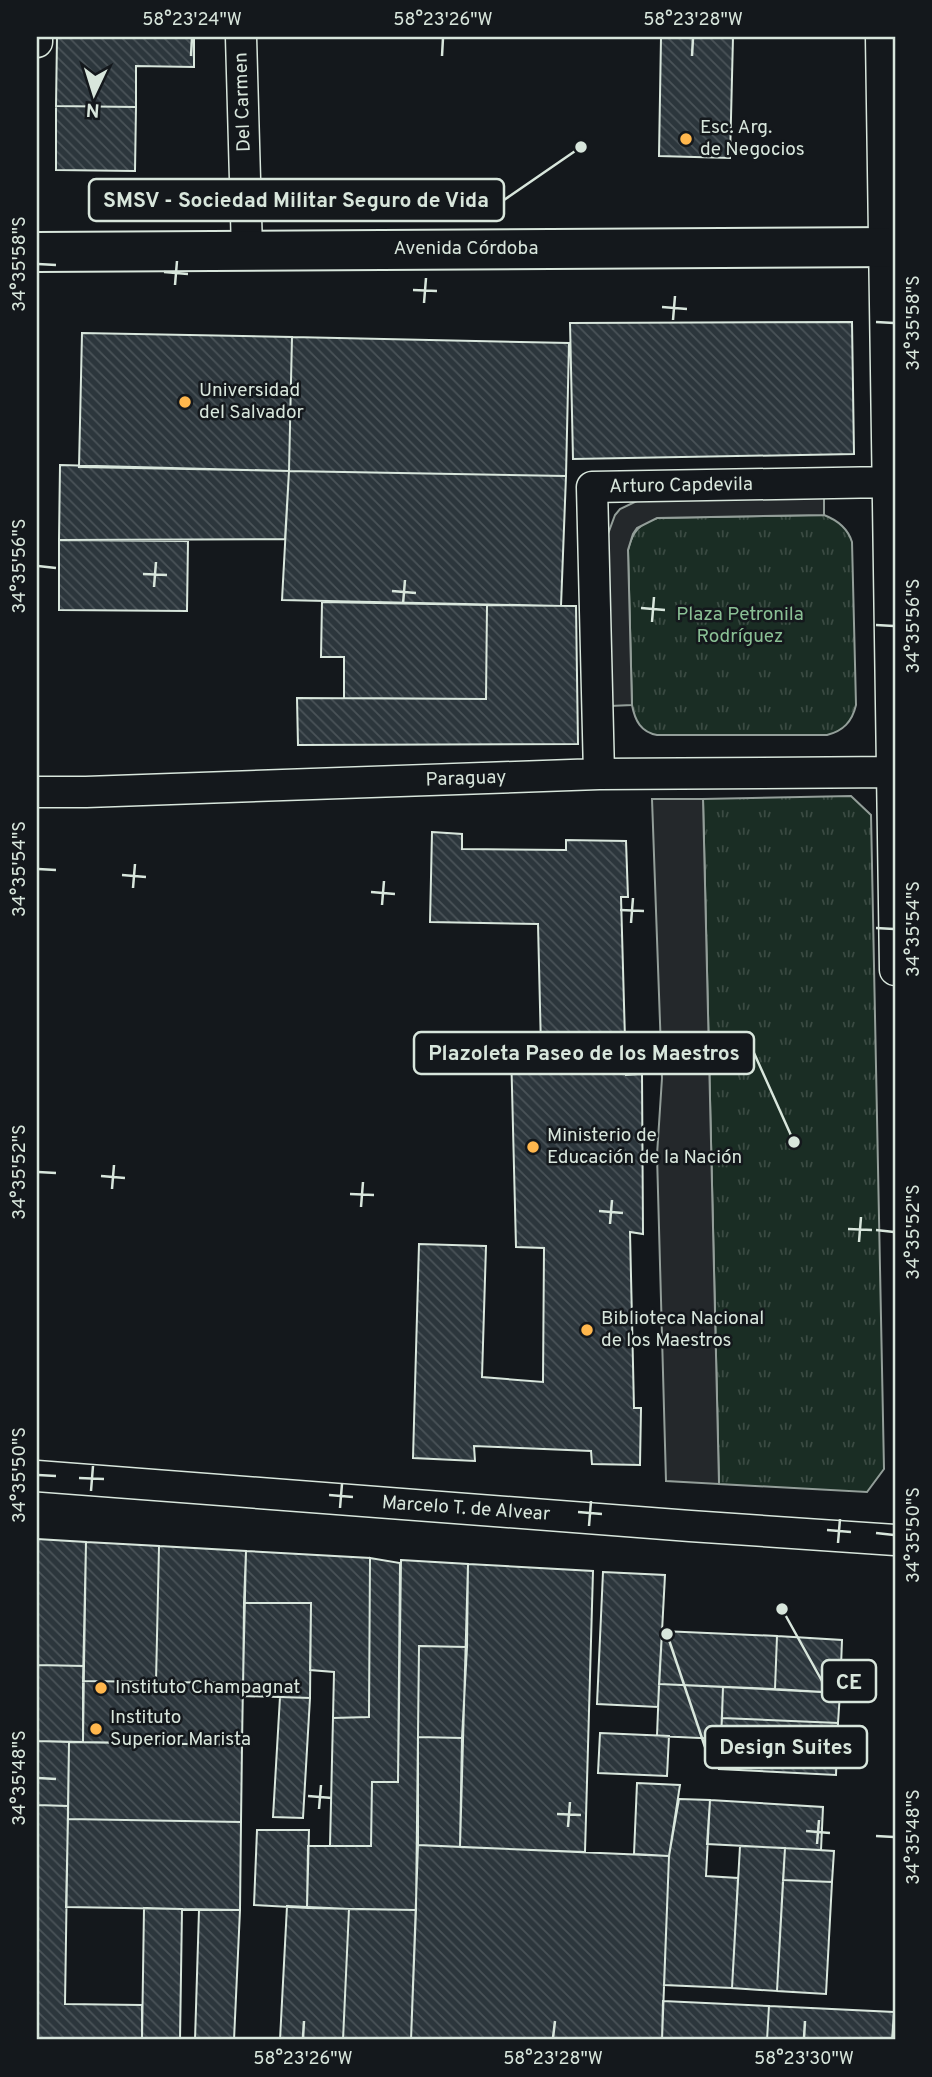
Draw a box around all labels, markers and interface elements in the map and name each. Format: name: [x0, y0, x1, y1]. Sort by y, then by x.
text: 58°23'24"W: [142, 9, 242, 32]
text: 58°23'26"W: [393, 9, 493, 32]
text: 58°23'28"W: [643, 9, 743, 32]
street label: Del Carmen: [229, 52, 257, 152]
north arrow: [60, 60, 130, 130]
text: N: [85, 97, 101, 121]
place label: Esc. Arg. de Negocios: [700, 116, 805, 162]
marker: Esc. Arg. de Negocios: [678, 131, 694, 147]
callout: SMSV - Sociedad Militar Seguro de Vida: [89, 179, 504, 221]
text: SMSV - Sociedad Militar Seguro de Vida: [103, 188, 489, 215]
text: 34°35'58"S: [9, 216, 32, 312]
street label: Avenida Córdoba: [394, 237, 538, 261]
text: 34°35'58"S: [903, 275, 926, 371]
place label: Universidad del Salvador: [199, 379, 305, 425]
marker: Universidad del Salvador: [177, 394, 193, 410]
street label: Arturo Capdevila: [609, 473, 753, 499]
text: 34°35'56"S: [9, 518, 32, 614]
text: 34°35'56"S: [903, 578, 926, 674]
park label: Plaza Petronila Rodríguez: [676, 603, 804, 649]
street label: Paraguay: [425, 766, 507, 792]
text: 34°35'54"S: [9, 821, 32, 917]
text: 34°35'54"S: [903, 881, 926, 977]
callout: Plazoleta Paseo de los Maestros: [414, 1032, 754, 1074]
text: Plazoleta Paseo de los Maestros: [428, 1041, 740, 1068]
text: 34°35'52"S: [9, 1124, 32, 1220]
place label: Ministerio de Educación de la Nación: [547, 1124, 742, 1170]
marker: Ministerio de Educación de la Nación: [525, 1139, 541, 1155]
text: 34°35'52"S: [903, 1184, 926, 1280]
place label: Biblioteca Nacional de los Maestros: [601, 1307, 764, 1353]
marker: Biblioteca Nacional de los Maestros: [579, 1322, 595, 1338]
text: 34°35'50"S: [9, 1427, 32, 1523]
text: 34°35'50"S: [903, 1487, 926, 1583]
street label: Marcelo T. de Alvear: [381, 1491, 552, 1527]
callout: CE: [822, 1660, 876, 1702]
text: CE: [836, 1670, 862, 1697]
place label: Instituto Champagnat: [115, 1676, 300, 1700]
marker: Instituto Champagnat: [93, 1680, 109, 1696]
place label: Instituto Superior Marista: [110, 1706, 251, 1752]
marker: Instituto Superior Marista: [88, 1721, 104, 1737]
callout: Design Suites: [705, 1726, 867, 1768]
text: 34°35'48"S: [9, 1730, 32, 1826]
text: Design Suites: [719, 1735, 853, 1762]
text: 34°35'48"S: [903, 1789, 926, 1885]
text: 58°23'26"W: [253, 2048, 353, 2071]
text: 58°23'28"W: [503, 2048, 603, 2071]
text: 58°23'30"W: [754, 2048, 854, 2071]

